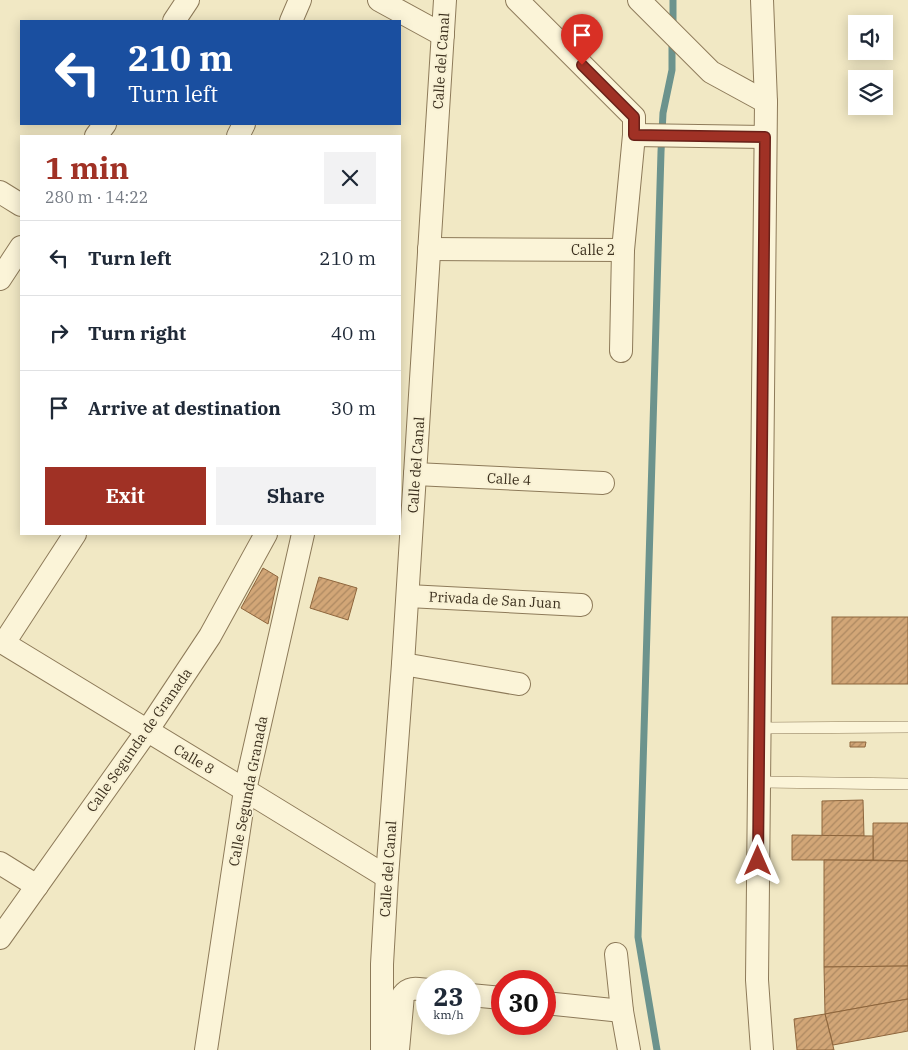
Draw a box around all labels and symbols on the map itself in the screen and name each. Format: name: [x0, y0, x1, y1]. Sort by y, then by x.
street label: Calle del Canal: [429, 12, 453, 110]
pin: [561, 14, 603, 65]
street label: Calle 2: [571, 241, 615, 259]
street label: Calle del Canal: [404, 416, 428, 514]
street label: Calle 4: [486, 469, 532, 489]
street label: Privada de San Juan: [428, 588, 562, 612]
street label: Calle Segunda de Granada: [82, 664, 196, 816]
street label: Calle Segunda Granada: [225, 714, 271, 868]
street label: Calle 8: [170, 740, 218, 778]
street label: Calle del Canal: [376, 820, 400, 918]
position arrow: [731, 834, 783, 886]
speed limit sign: 30: [491, 970, 556, 1035]

